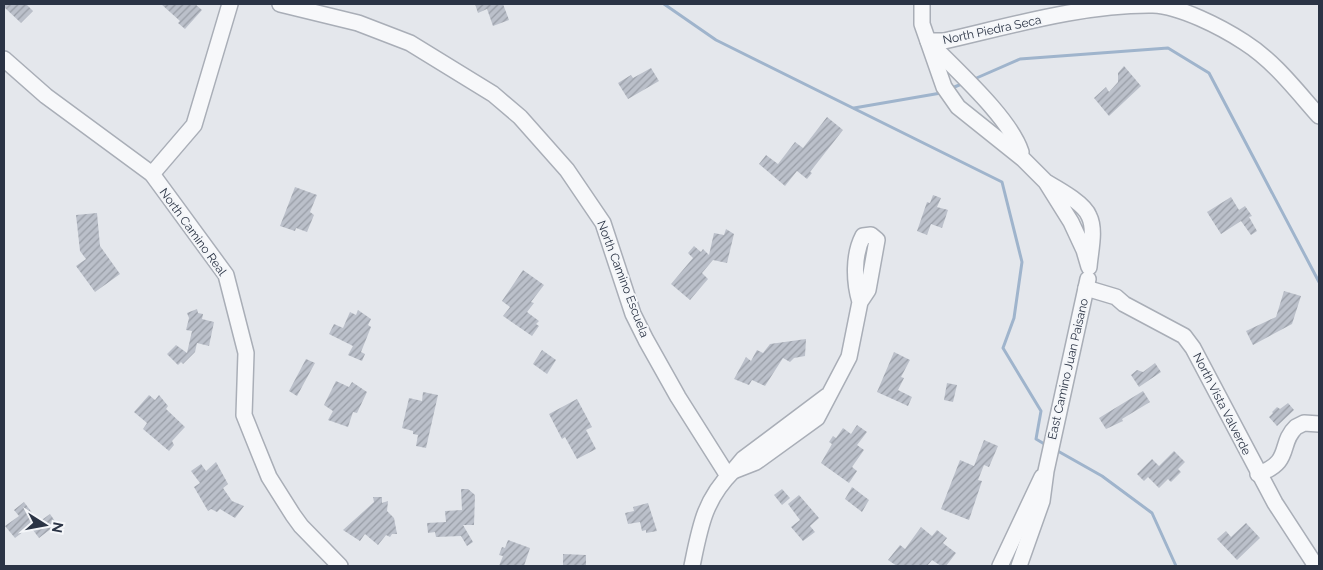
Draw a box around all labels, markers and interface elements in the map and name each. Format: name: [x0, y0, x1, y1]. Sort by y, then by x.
street label: North Piedra Seca: [941, 13, 1043, 47]
street label: North Camino Real: [157, 186, 230, 279]
street label: North Camino Escuela: [594, 219, 652, 339]
street label: East Camino Juan Paisano: [1045, 297, 1091, 441]
street label: North Vista Valverde: [1190, 351, 1254, 457]
north arrow: [20, 500, 70, 550]
text: N: [49, 521, 67, 534]

